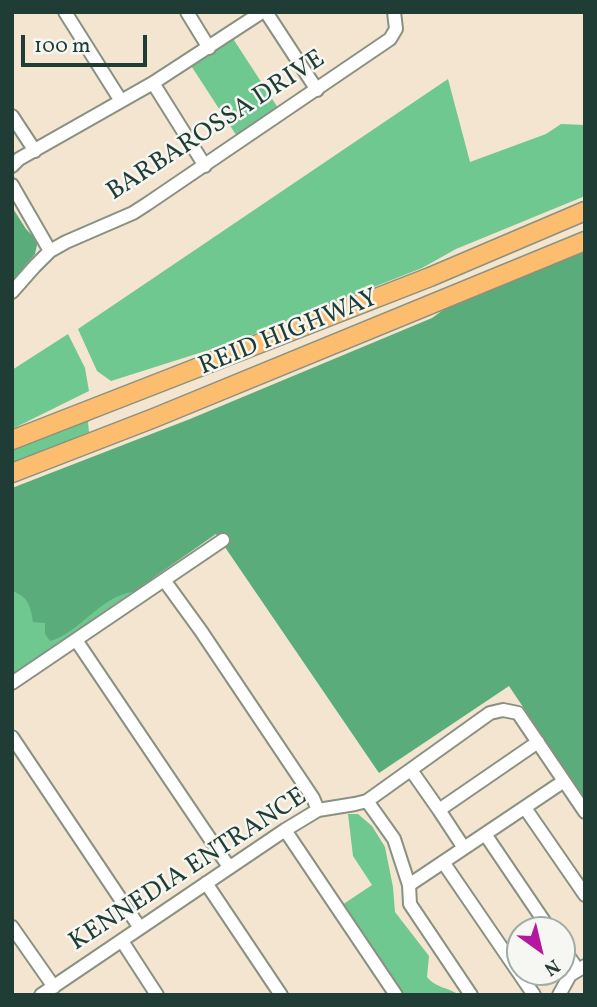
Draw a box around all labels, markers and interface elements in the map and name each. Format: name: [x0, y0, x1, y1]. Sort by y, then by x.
scale bar: [24, 21, 150, 65]
text: 100 m: [34, 32, 91, 61]
street label: BARBAROSSA DRIVE: [102, 45, 332, 209]
street label: REID HIGHWAY: [195, 284, 383, 384]
street label: KENNEDIA ENTRANCE: [65, 783, 313, 959]
north arrow: [506, 916, 576, 986]
text: N: [539, 952, 565, 981]

